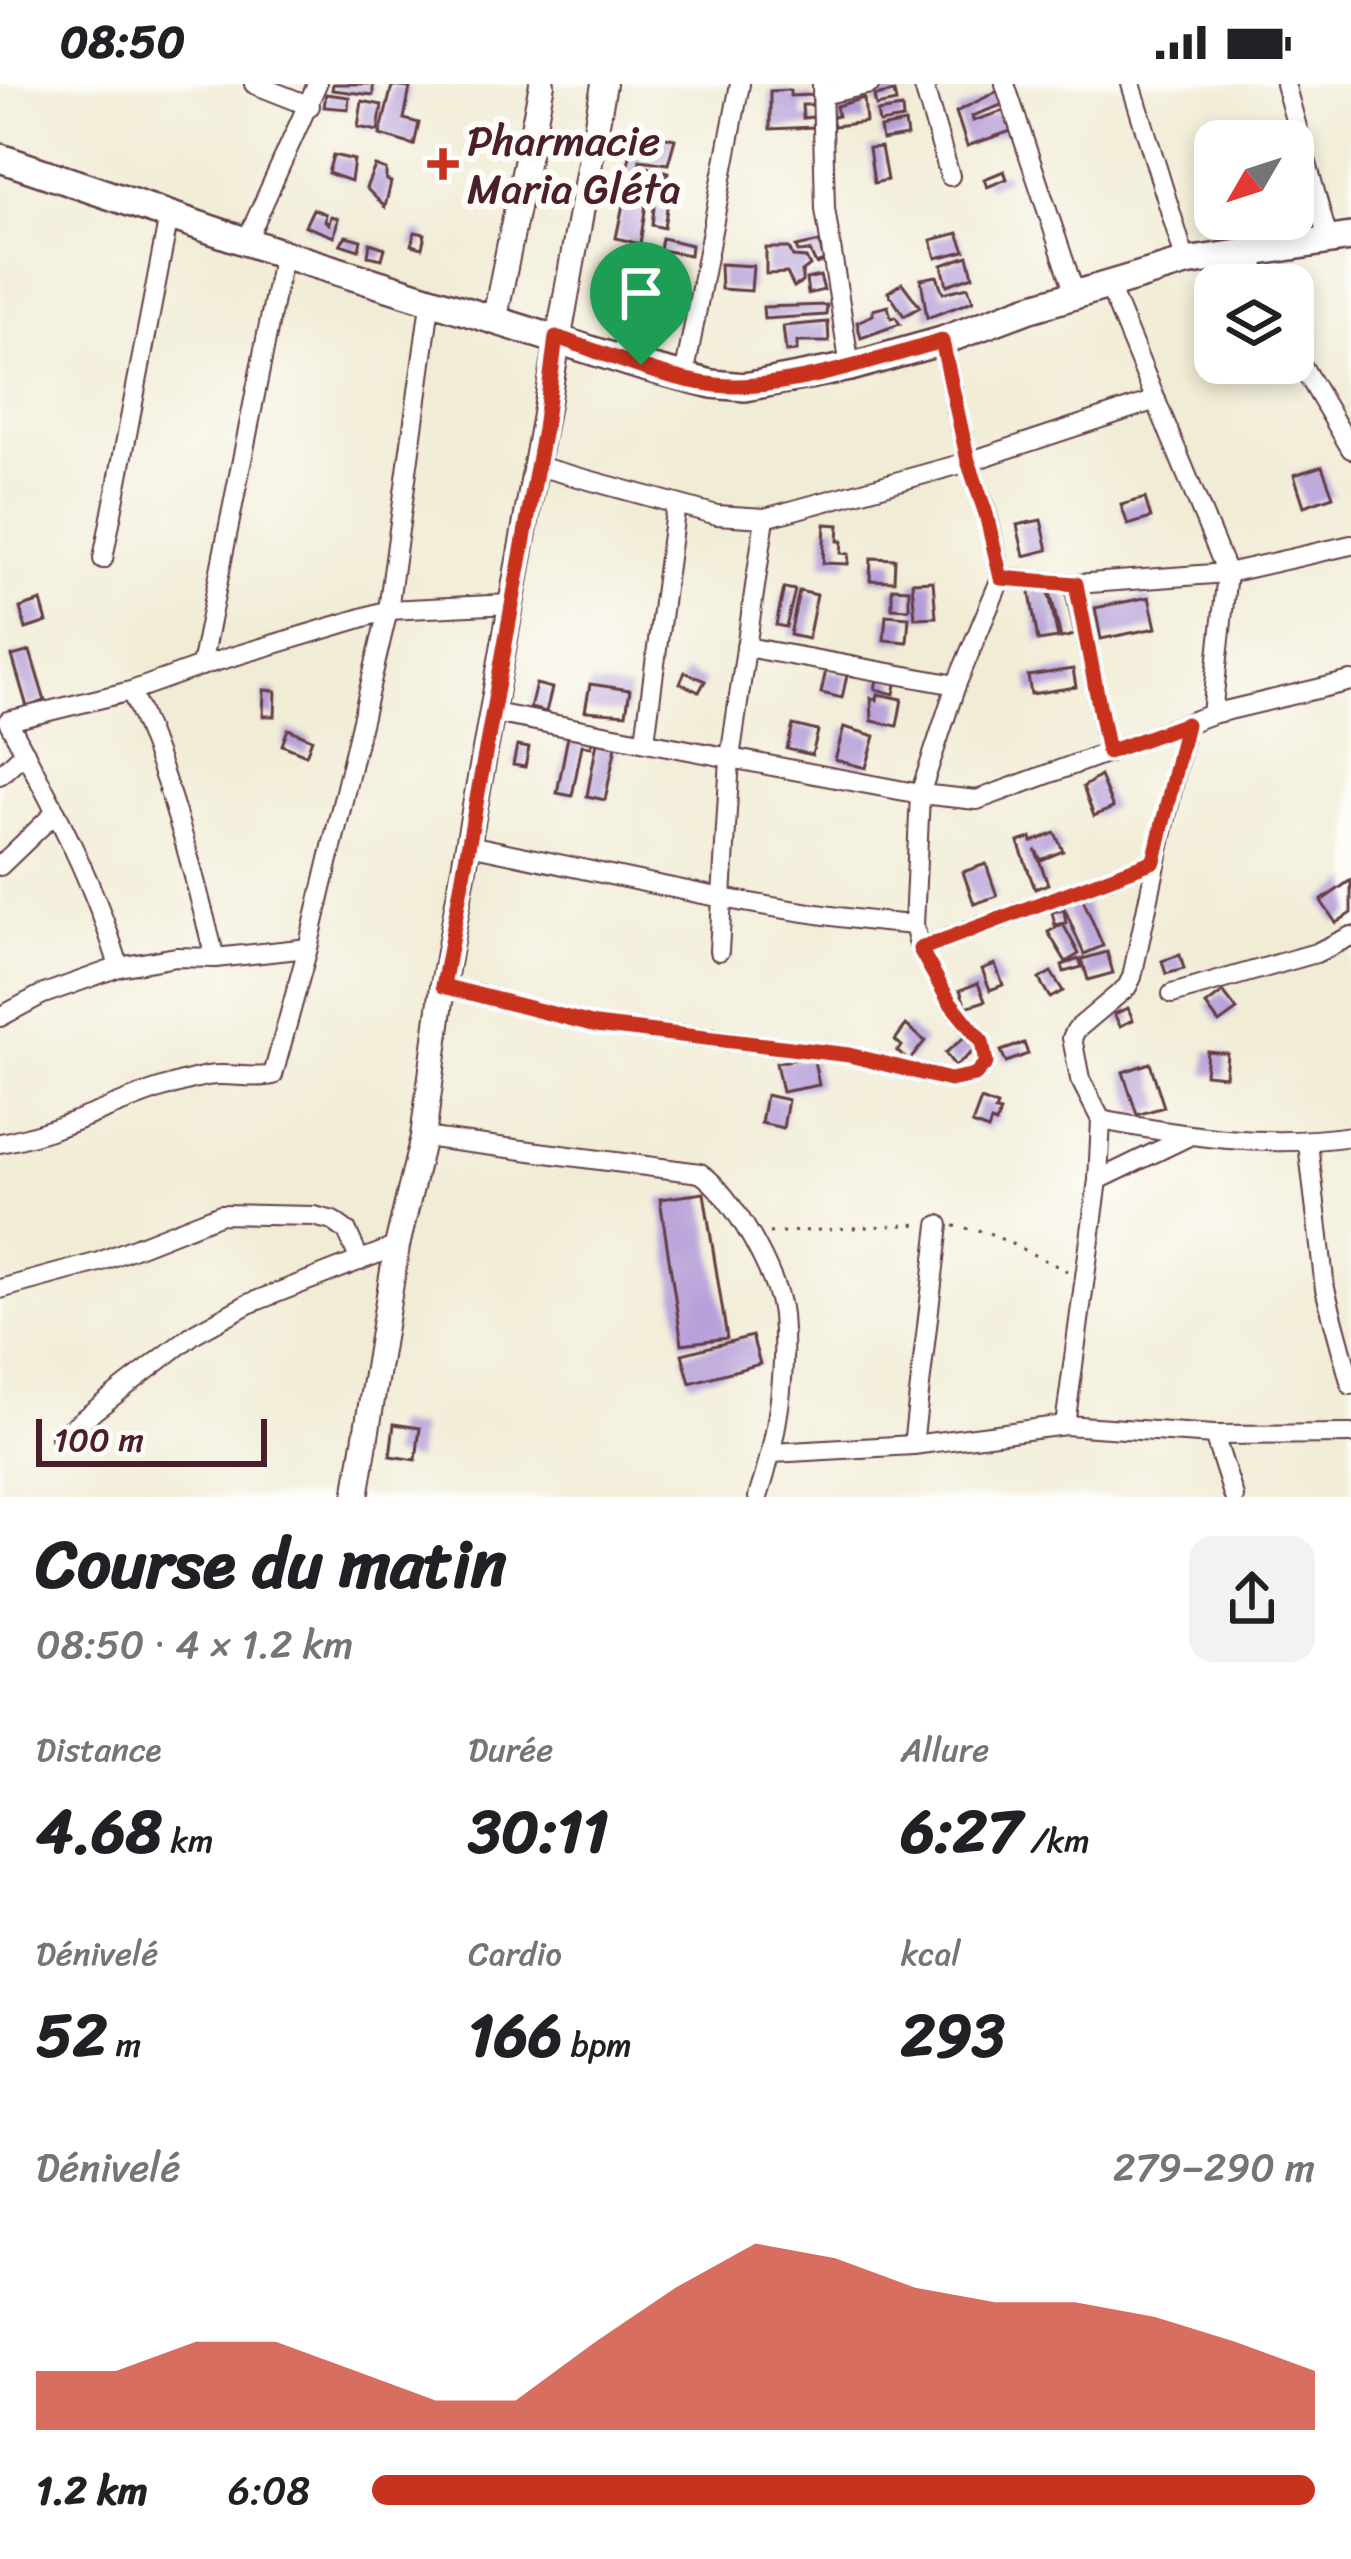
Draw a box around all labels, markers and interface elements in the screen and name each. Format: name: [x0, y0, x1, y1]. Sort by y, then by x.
text: 08:50: [60, 2, 185, 82]
place label: Pharmacie Maria Gléta: [467, 104, 681, 226]
north arrow: [1194, 120, 1314, 240]
map controls: [1194, 120, 1314, 384]
marker: Pharmacie Maria Gléta: [430, 151, 456, 177]
pin: [590, 242, 692, 365]
icon: arrive: [608, 260, 674, 326]
button: layers: [1194, 264, 1314, 384]
text: 100 m: [54, 1411, 144, 1469]
scale bar: [36, 1413, 267, 1466]
text: Course du matin: [36, 1506, 507, 1623]
button: share: [1189, 1536, 1315, 1662]
text: 08:50 · 4 × 1.2 km: [36, 1610, 353, 1679]
text: Distance: [36, 1721, 161, 1779]
text: Durée: [468, 1721, 553, 1779]
text: Allure: [901, 1721, 989, 1779]
text: 4.68: [36, 1779, 162, 1885]
text: 30:11: [468, 1779, 609, 1885]
text: 6:27: [901, 1779, 1022, 1885]
text: km: [162, 1812, 213, 1870]
text: /km: [1022, 1812, 1090, 1870]
text: Dénivelé: [36, 1925, 158, 1983]
text: Cardio: [468, 1925, 562, 1983]
text: kcal: [901, 1925, 961, 1983]
text: 52: [36, 1983, 107, 2089]
text: 166: [468, 1983, 562, 2089]
text: 293: [901, 1983, 1005, 2089]
text: m: [107, 2016, 141, 2074]
text: bpm: [562, 2016, 632, 2074]
text: Dénivelé: [36, 2133, 181, 2202]
text: 279–290 m: [1113, 2133, 1315, 2202]
text: 1.2 km: [36, 2456, 148, 2525]
text: 6:08: [228, 2456, 310, 2525]

